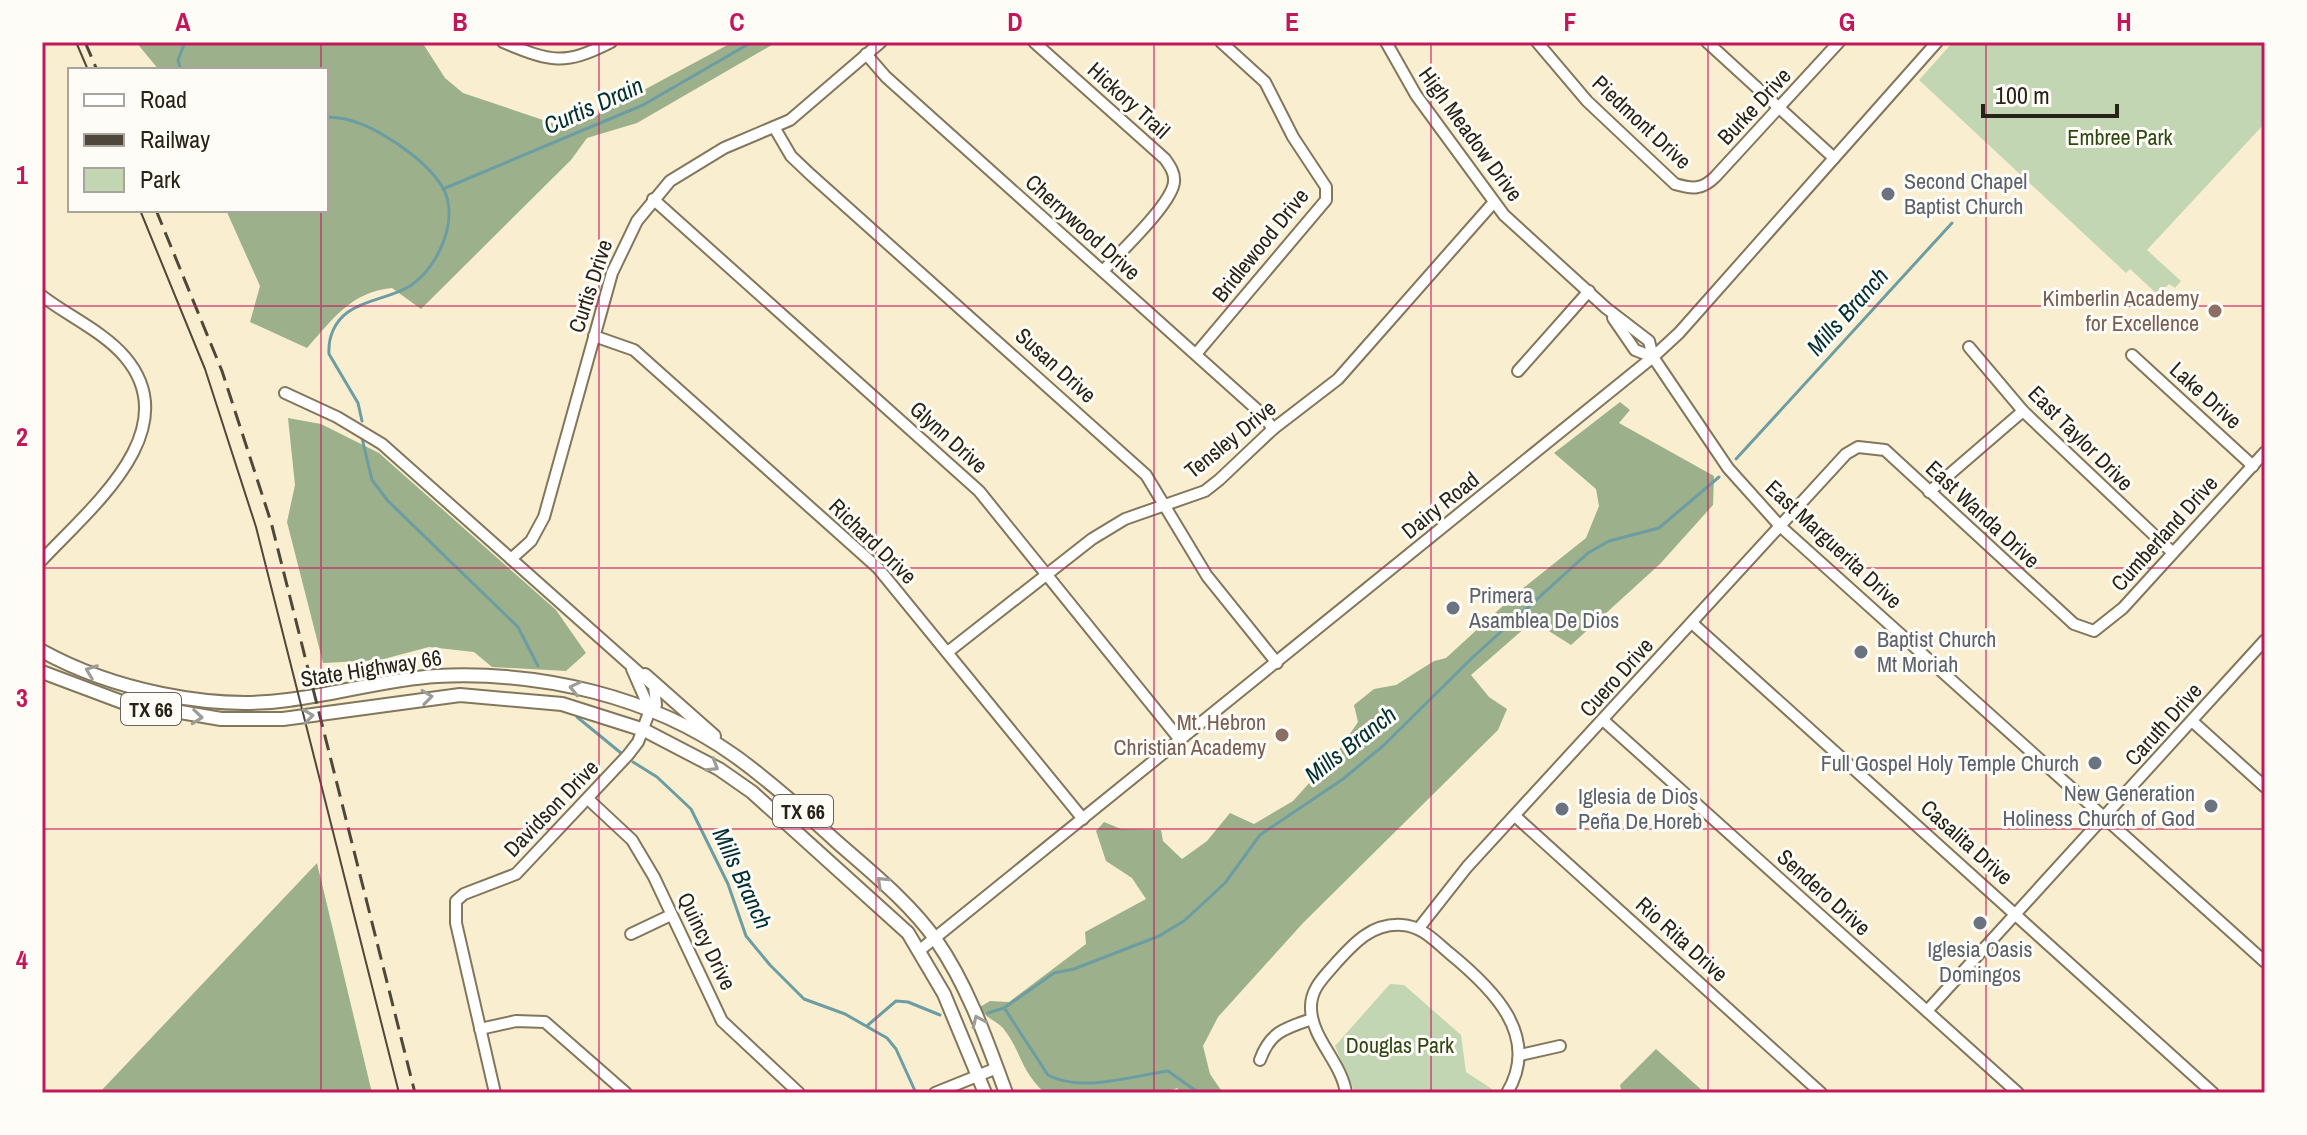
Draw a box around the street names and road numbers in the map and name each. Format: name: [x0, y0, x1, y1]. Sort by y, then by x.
street label: Hickory Trail: [1081, 55, 1177, 145]
street label: High Meadow Drive: [1412, 61, 1530, 207]
street label: Burke Drive: [1711, 61, 1797, 151]
street label: Piedmont Drive: [1586, 68, 1698, 176]
street label: Cherrywood Drive: [1019, 167, 1147, 287]
street label: Bridlewood Drive: [1205, 182, 1315, 308]
street label: Curtis Drive: [561, 236, 619, 336]
street label: Susan Drive: [1009, 321, 1103, 409]
street label: Lake Drive: [2164, 355, 2248, 435]
street label: East Taylor Drive: [2022, 379, 2140, 497]
street label: Tensley Drive: [1178, 393, 1282, 485]
street label: Glynn Drive: [904, 394, 994, 480]
street label: East Wanda Drive: [1919, 453, 2047, 575]
street label: Dairy Road: [1395, 465, 1485, 545]
street label: Cumberland Drive: [2104, 469, 2224, 597]
street label: East Marguerita Drive: [1759, 473, 1909, 615]
street label: Richard Drive: [823, 492, 923, 590]
street label: Cuero Drive: [1572, 631, 1660, 723]
street label: State Highway 66: [298, 642, 444, 694]
street label: Caruth Drive: [2118, 676, 2208, 772]
road number: TX 66: [121, 693, 181, 725]
street label: Davidson Drive: [497, 753, 605, 863]
street label: Casalita Drive: [1914, 793, 2020, 891]
road number: TX 66: [773, 795, 833, 827]
street label: Sendero Drive: [1771, 842, 1877, 942]
street label: Quincy Drive: [670, 887, 744, 995]
street label: Rio Rita Drive: [1629, 890, 1735, 988]

